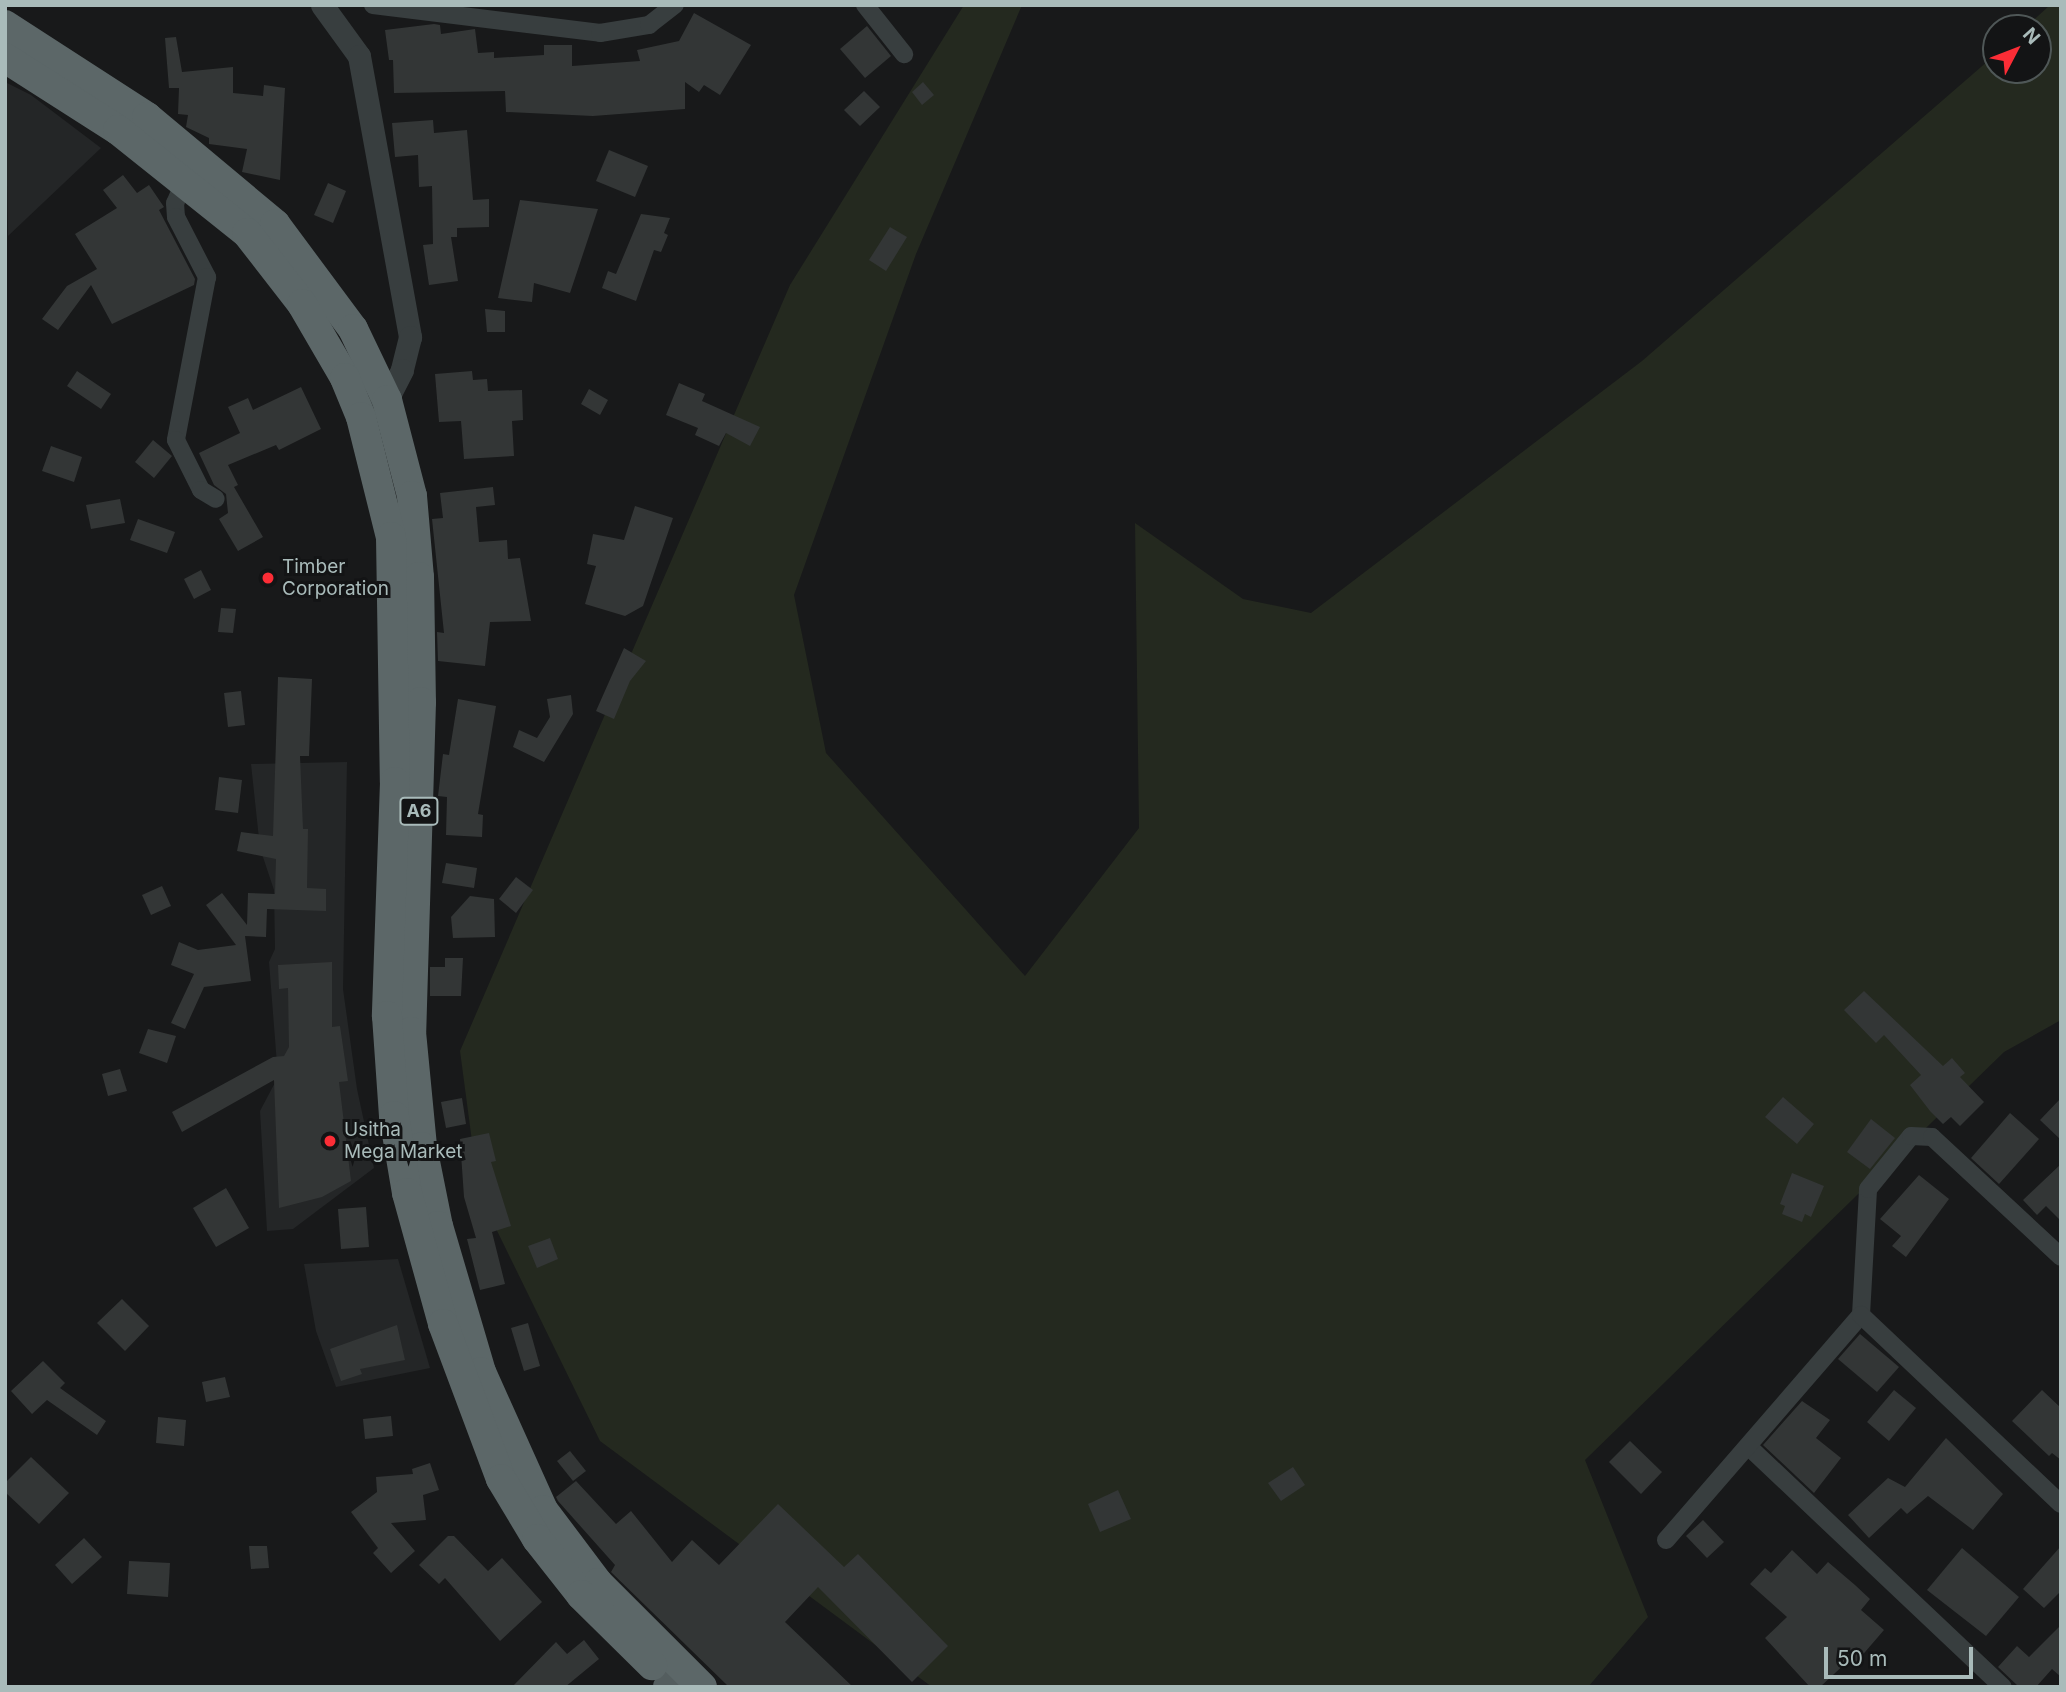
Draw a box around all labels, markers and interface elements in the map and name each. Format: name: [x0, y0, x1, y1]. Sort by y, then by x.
north arrow: [1982, 14, 2052, 84]
text: N: [2018, 23, 2045, 49]
place label: Timber Corporation: [282, 556, 389, 600]
marker: Timber Corporation: [260, 570, 276, 586]
road number: A6: [398, 796, 440, 826]
place label: Usitha Mega Market: [344, 1119, 462, 1163]
marker: Usitha Mega Market: [322, 1133, 338, 1149]
scale bar: [1828, 1632, 1977, 1676]
text: 50 m: [1837, 1646, 1887, 1671]

